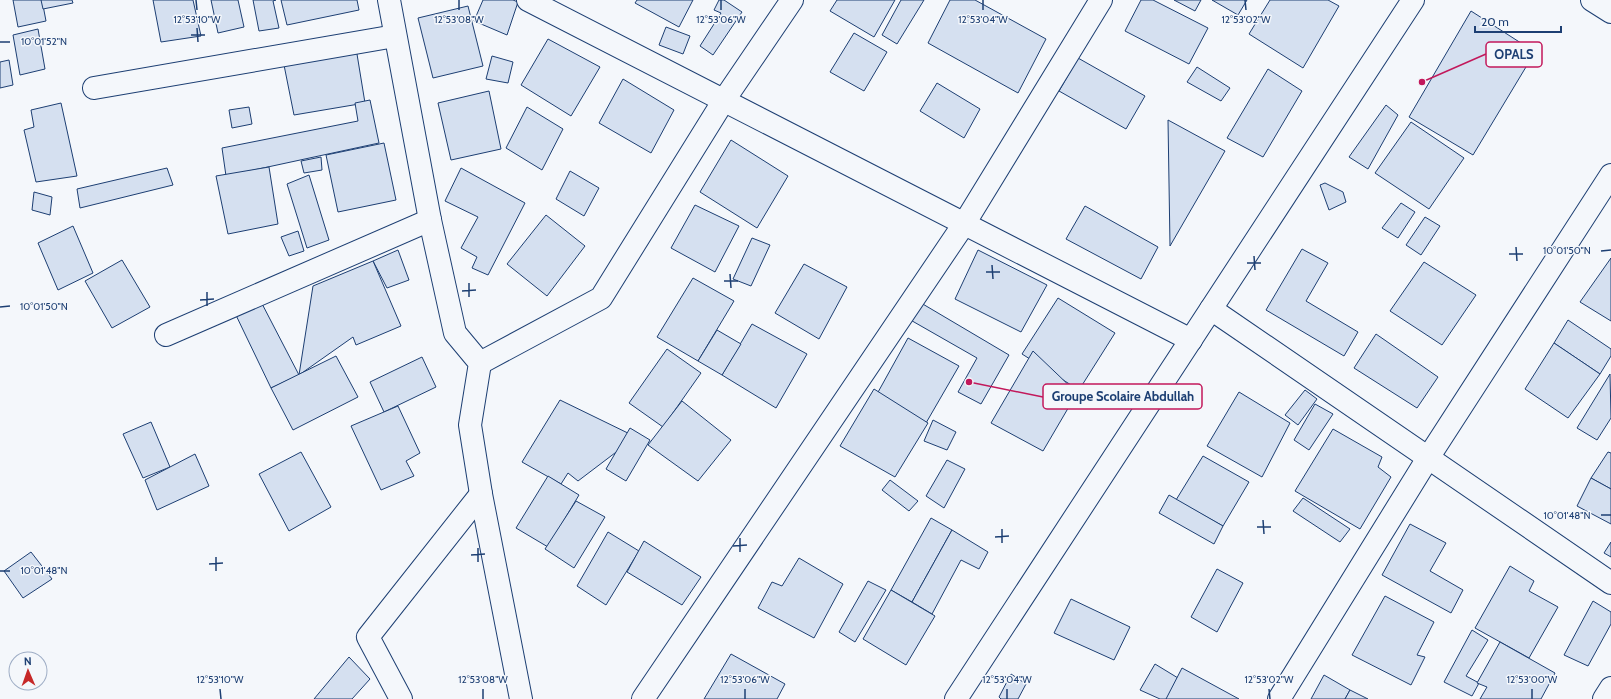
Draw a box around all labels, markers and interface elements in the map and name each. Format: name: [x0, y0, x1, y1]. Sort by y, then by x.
scale bar: [1475, 8, 1561, 34]
text: 12°53'10"W: [174, 13, 221, 26]
text: 12°53'08"W: [434, 13, 484, 26]
text: 12°53'06"W: [696, 13, 746, 26]
text: 12°53'04"W: [958, 13, 1008, 26]
text: 12°53'02"W: [1222, 13, 1271, 26]
text: 20 m: [1481, 14, 1509, 29]
text: 10°01'52"N: [21, 35, 67, 48]
callout: OPALS: [1486, 42, 1542, 67]
text: OPALS: [1494, 46, 1534, 62]
text: 10°01'50"N: [1543, 244, 1591, 257]
text: 10°01'50"N: [20, 300, 68, 313]
callout: Groupe Scolaire Abdullah: [1043, 384, 1202, 409]
text: Groupe Scolaire Abdullah: [1052, 388, 1194, 404]
text: 10°01'48"N: [1543, 509, 1591, 522]
text: 10°01'48"N: [20, 564, 68, 577]
north arrow: [8, 651, 48, 691]
text: N: [24, 654, 32, 668]
text: 12°53'10"W: [197, 673, 244, 686]
text: 12°53'08"W: [458, 673, 508, 686]
text: 12°53'06"W: [720, 673, 770, 686]
text: 12°53'04"W: [982, 673, 1032, 686]
text: 12°53'02"W: [1245, 673, 1294, 686]
text: 12°53'00"W: [1507, 673, 1558, 686]

